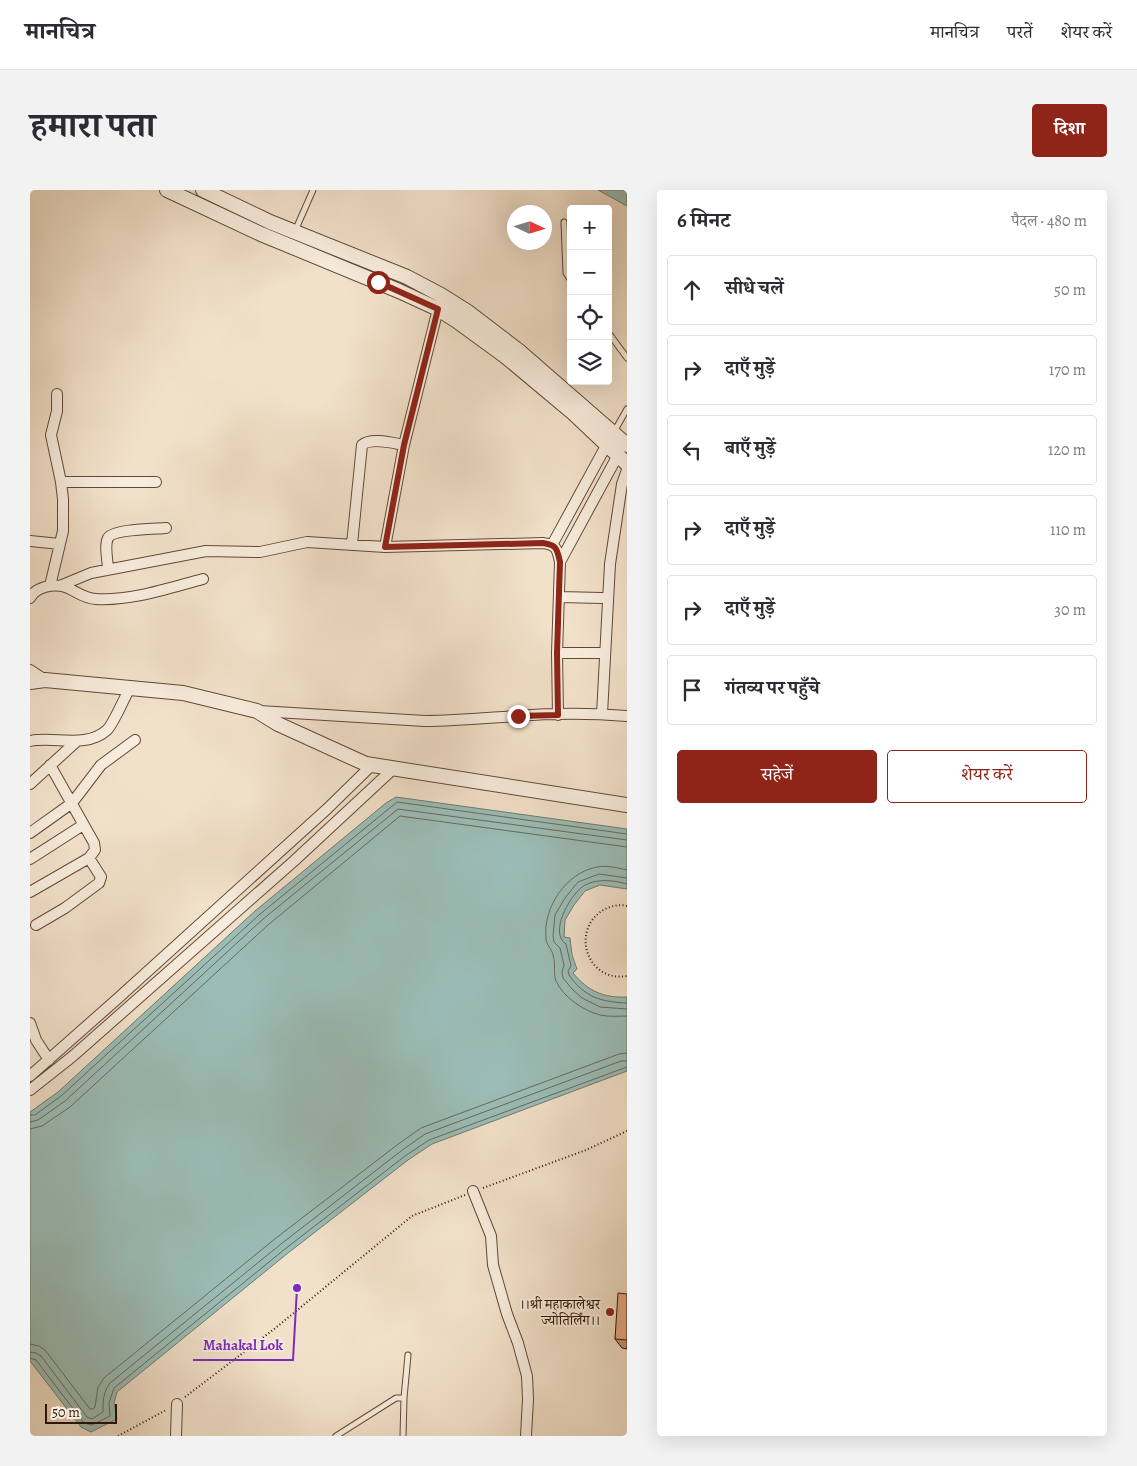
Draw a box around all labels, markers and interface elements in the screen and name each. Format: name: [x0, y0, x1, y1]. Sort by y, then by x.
text: मानचित्र: [25, 15, 95, 47]
text: मानचित्र: [930, 20, 979, 44]
text: परतें: [1007, 20, 1033, 44]
text: शेयर करें: [1061, 20, 1112, 44]
text: हमारा पता: [30, 101, 155, 149]
button: दिशा: [1032, 104, 1107, 157]
north arrow: [507, 205, 552, 250]
map controls: [567, 205, 612, 385]
button: +: [567, 205, 612, 250]
text: 6 मिनट: [677, 206, 730, 234]
text: पैदल · 480 m: [1011, 210, 1087, 232]
button: −: [567, 250, 612, 295]
route start: [367, 271, 390, 294]
text: सीधे चलें: [725, 275, 783, 301]
icon: ahead: [678, 276, 706, 304]
text: 50 m: [1054, 279, 1086, 301]
button: locate: [567, 295, 612, 340]
button: layers: [567, 340, 612, 385]
text: दाएँ मुड़ें: [725, 355, 775, 381]
icon: right: [678, 356, 706, 384]
text: 170 m: [1049, 359, 1086, 381]
text: बाएँ मुड़ें: [725, 435, 775, 461]
icon: left: [678, 436, 706, 464]
text: 120 m: [1048, 439, 1086, 461]
text: दाएँ मुड़ें: [725, 515, 775, 541]
icon: right: [678, 516, 706, 544]
text: 110 m: [1050, 519, 1086, 541]
text: दाएँ मुड़ें: [725, 595, 775, 621]
icon: right: [678, 596, 706, 624]
text: 30 m: [1054, 599, 1086, 621]
text: गंतव्य पर पहुँचे: [725, 675, 820, 701]
icon: arrive: [678, 676, 706, 704]
route end: [507, 705, 530, 728]
button: सहेजें: [677, 750, 877, 803]
button: शेयर करें: [887, 750, 1087, 803]
place label: ।।श्री महाकालेश्वर ज्योतिर्लिंग।।: [519, 1295, 601, 1330]
marker: ।।श्री महाकालेश्वर ज्योतिर्लिंग।।: [604, 1306, 616, 1318]
callout: Mahakal Lok: [193, 1330, 293, 1360]
text: Mahakal Lok: [203, 1335, 283, 1355]
scale bar: [45, 1401, 118, 1424]
text: 50 m: [52, 1403, 80, 1422]

